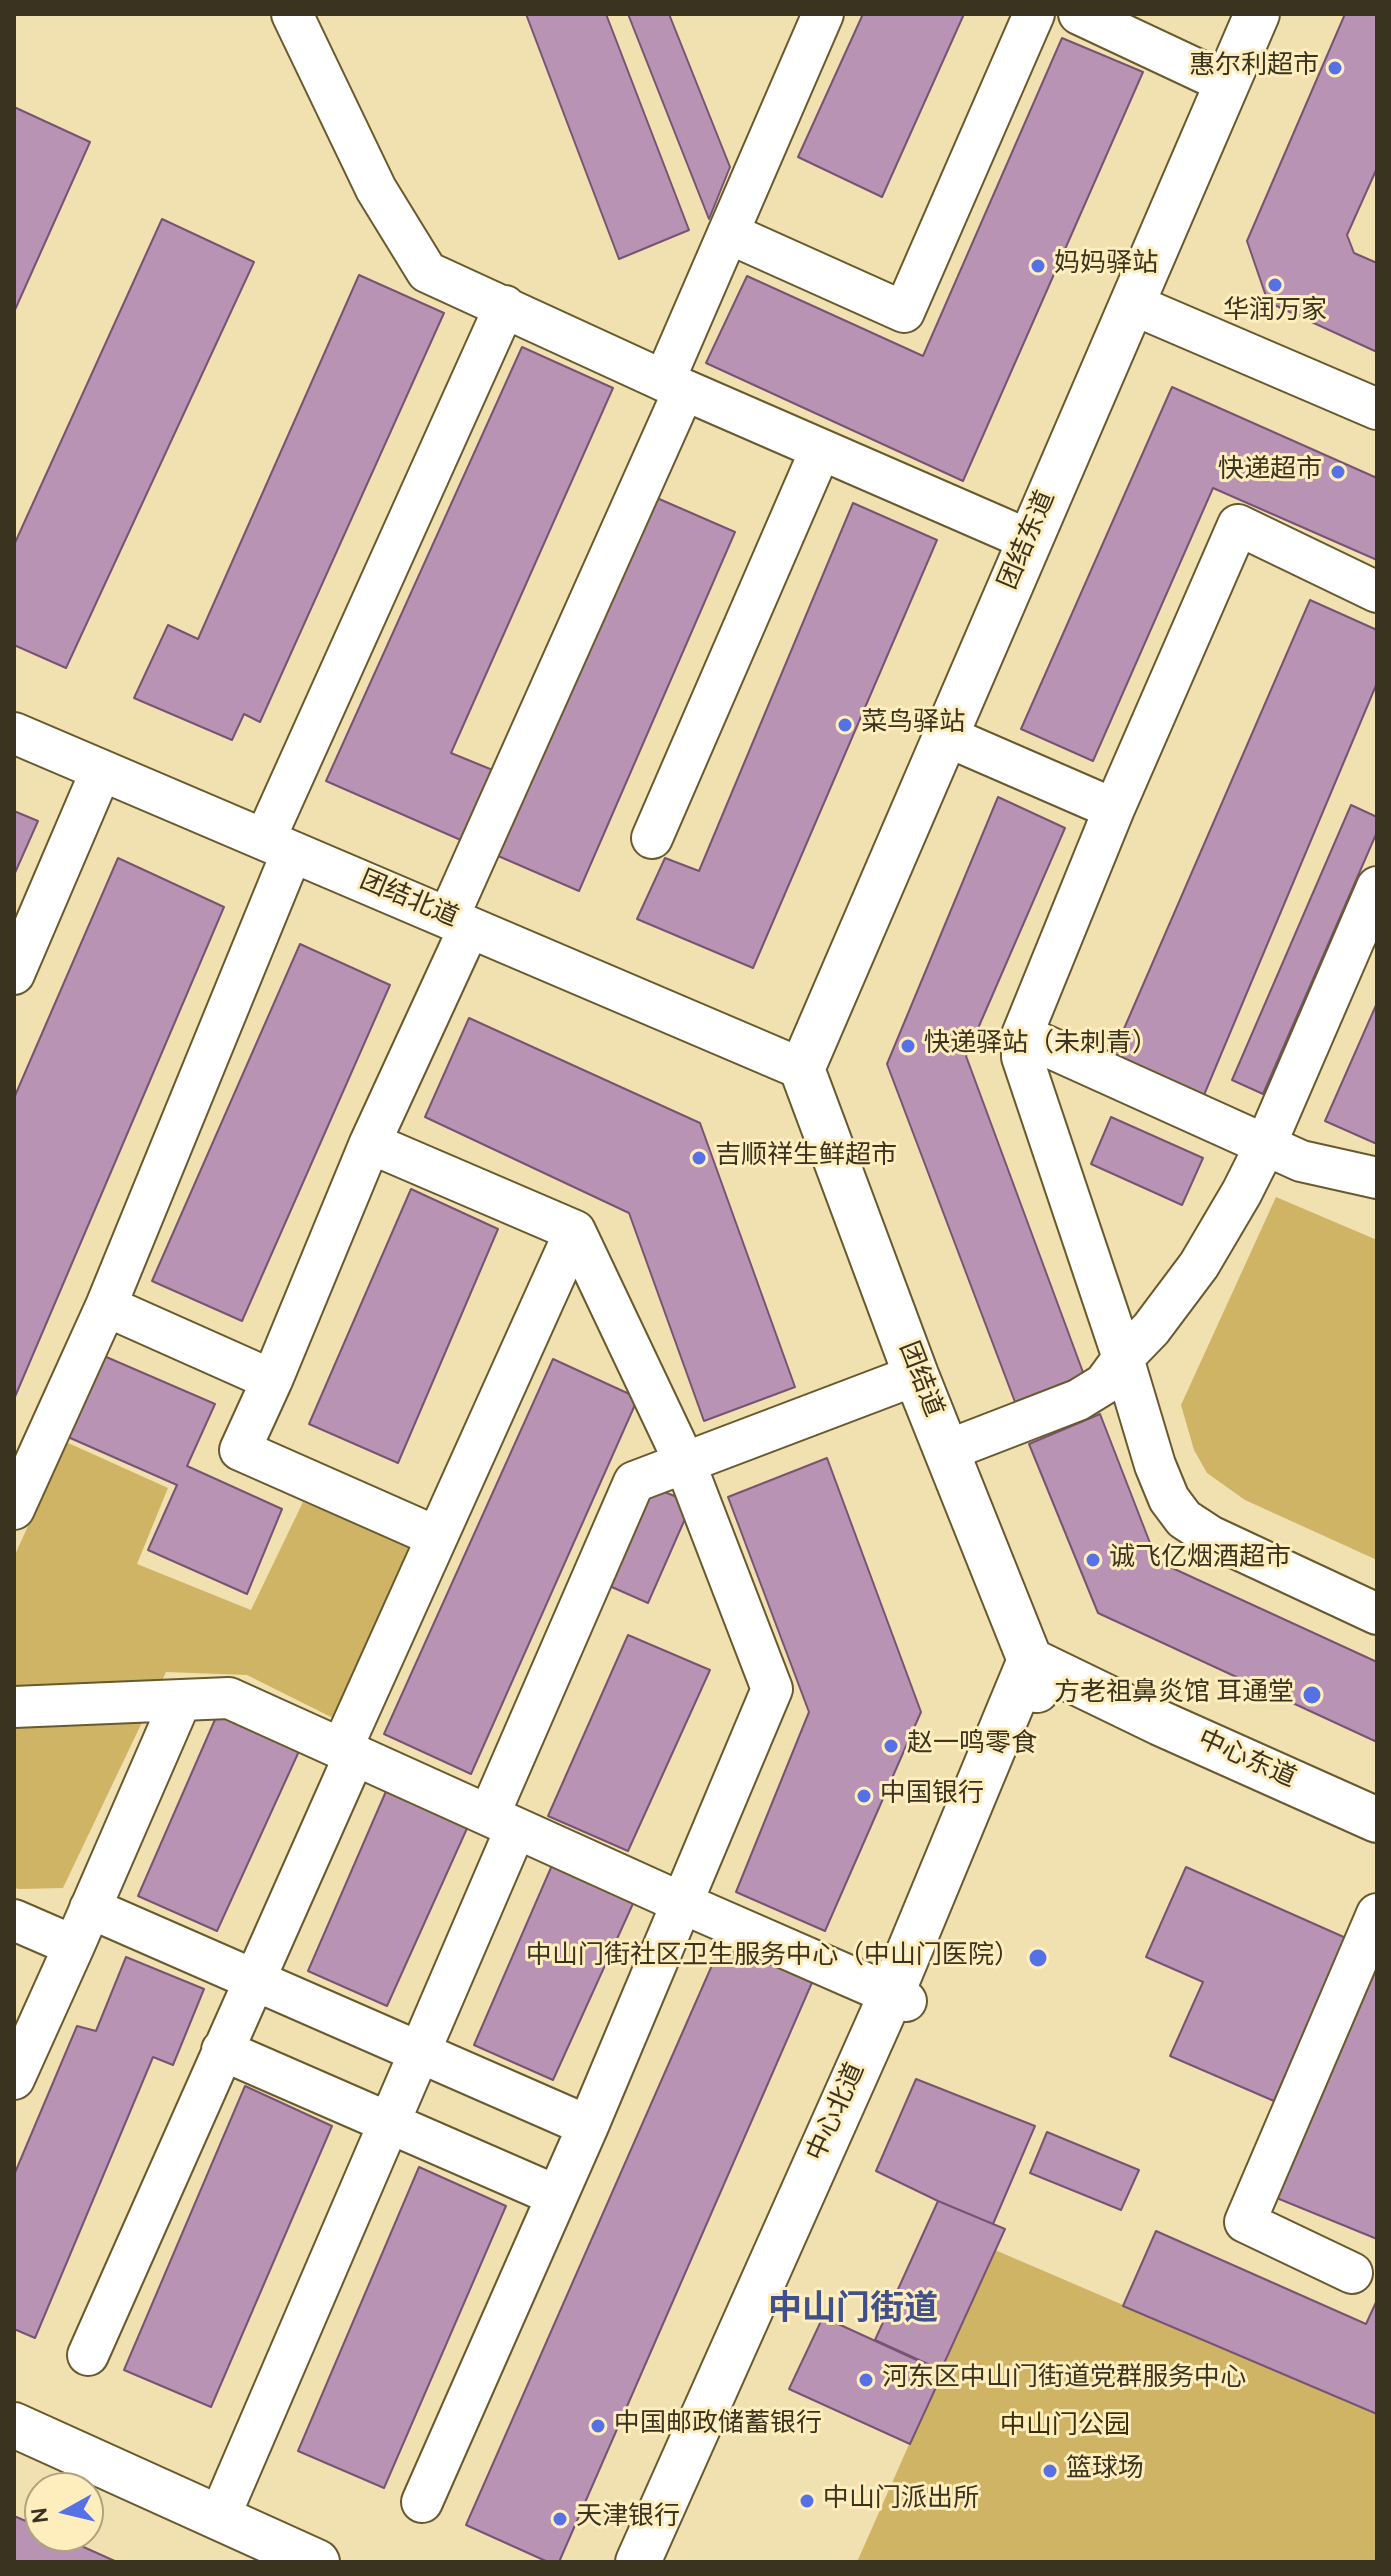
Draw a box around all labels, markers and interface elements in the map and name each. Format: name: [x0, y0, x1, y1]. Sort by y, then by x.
place label: 惠尔利超市: [1189, 52, 1319, 84]
marker: 惠尔利超市: [1326, 59, 1344, 77]
place label: 妈妈驿站: [1054, 250, 1158, 282]
marker: 妈妈驿站: [1029, 257, 1047, 275]
marker: 华润万家: [1266, 276, 1284, 294]
place label: 华润万家: [1223, 297, 1327, 329]
place label: 快递超市: [1218, 456, 1322, 488]
marker: 快递超市: [1329, 463, 1347, 481]
street label: 团结东道: [994, 487, 1064, 595]
place label: 菜鸟驿站: [861, 709, 965, 741]
marker: 菜鸟驿站: [836, 716, 854, 734]
street label: 团结北道: [354, 866, 462, 936]
place label: 快递驿站（未刺青）: [924, 1030, 1158, 1062]
marker: 快递驿站（未刺青）: [899, 1037, 917, 1055]
place label: 吉顺祥生鲜超市: [715, 1142, 897, 1174]
marker: 吉顺祥生鲜超市: [690, 1149, 708, 1167]
street label: 团结道: [890, 1338, 948, 1422]
place label: 诚飞亿烟酒超市: [1109, 1544, 1291, 1576]
marker: 诚飞亿烟酒超市: [1084, 1551, 1102, 1569]
place label: 方老祖鼻炎馆 耳通堂: [1054, 1679, 1294, 1711]
marker: 方老祖鼻炎馆 耳通堂: [1301, 1684, 1323, 1706]
street label: 中心东道: [1192, 1726, 1300, 1796]
place label: 赵一鸣零食: [907, 1730, 1037, 1762]
marker: 赵一鸣零食: [882, 1737, 900, 1755]
place label: 中国银行: [880, 1780, 984, 1812]
marker: 中国银行: [855, 1787, 873, 1805]
place label: 中山门街社区卫生服务中心（中山门医院）: [526, 1942, 1020, 1974]
marker: 中山门街社区卫生服务中心（中山门医院）: [1027, 1947, 1049, 1969]
street label: 中心北道: [803, 2059, 873, 2167]
district label: 中山门街道: [768, 2292, 938, 2332]
place label: 河东区中山门街道党群服务中心: [882, 2364, 1246, 2396]
marker: 河东区中山门街道党群服务中心: [857, 2371, 875, 2389]
place label: 中国邮政储蓄银行: [614, 2410, 822, 2442]
park label: 中山门公园: [1000, 2412, 1130, 2444]
marker: 中国邮政储蓄银行: [589, 2417, 607, 2435]
place label: 篮球场: [1066, 2455, 1144, 2487]
marker: 篮球场: [1041, 2462, 1059, 2480]
north arrow: [24, 2472, 104, 2552]
place label: 中山门派出所: [823, 2485, 979, 2517]
marker: 中山门派出所: [798, 2492, 816, 2510]
place label: 天津银行: [576, 2503, 680, 2535]
text: N: [27, 2505, 56, 2525]
marker: 天津银行: [551, 2510, 569, 2528]

